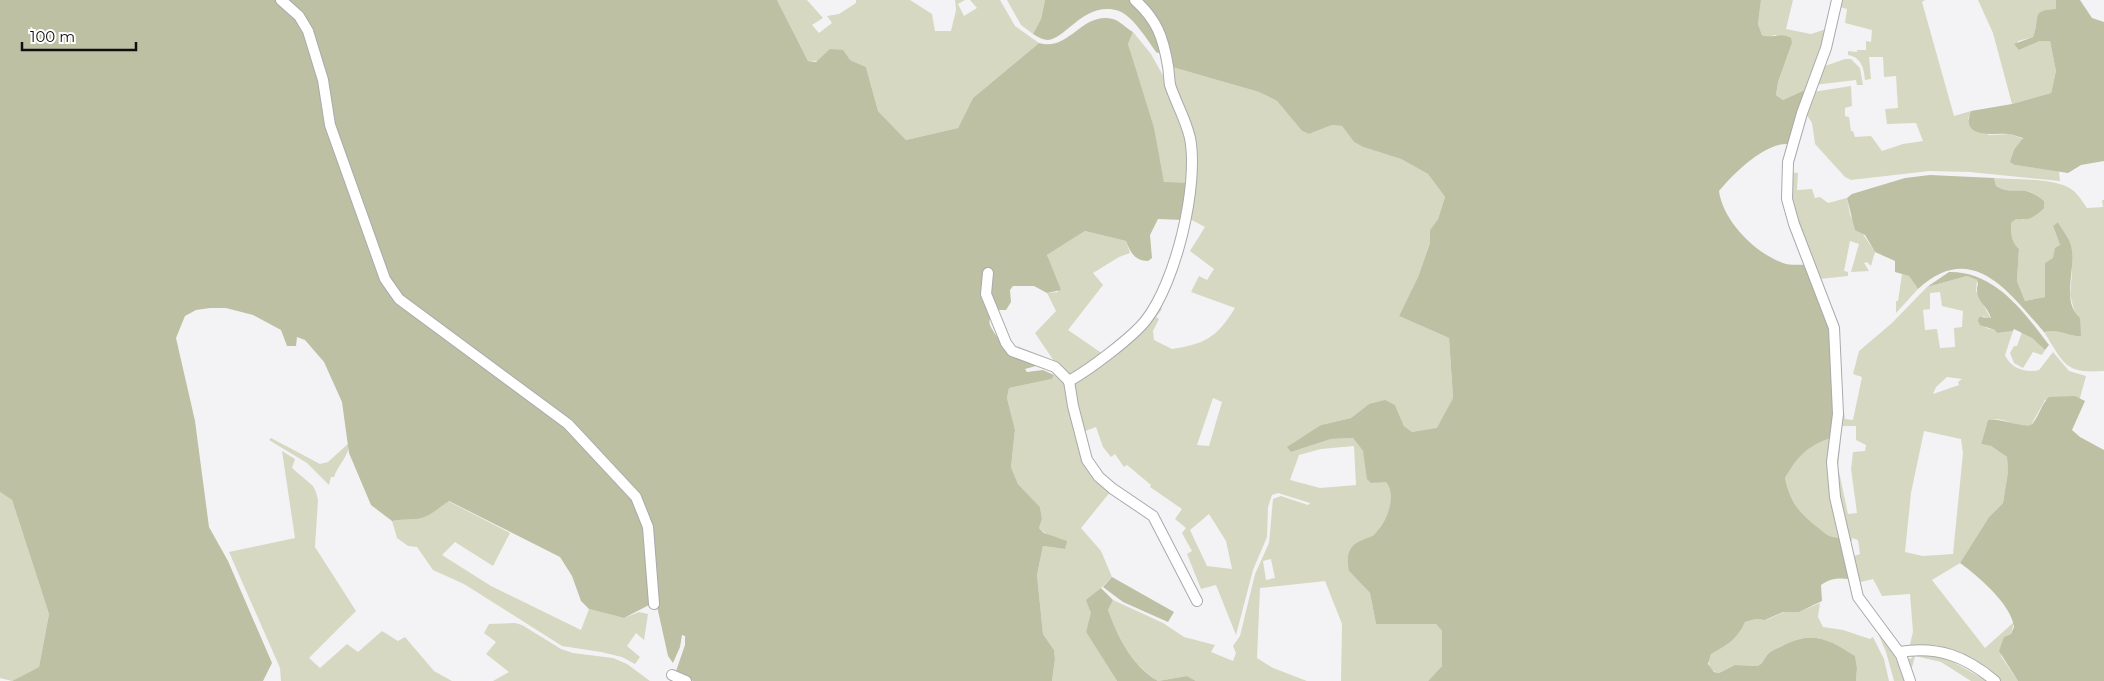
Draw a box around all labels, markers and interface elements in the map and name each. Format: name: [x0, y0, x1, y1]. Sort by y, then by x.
scale bar: [22, 20, 136, 52]
text: 100 m: [30, 27, 75, 46]

